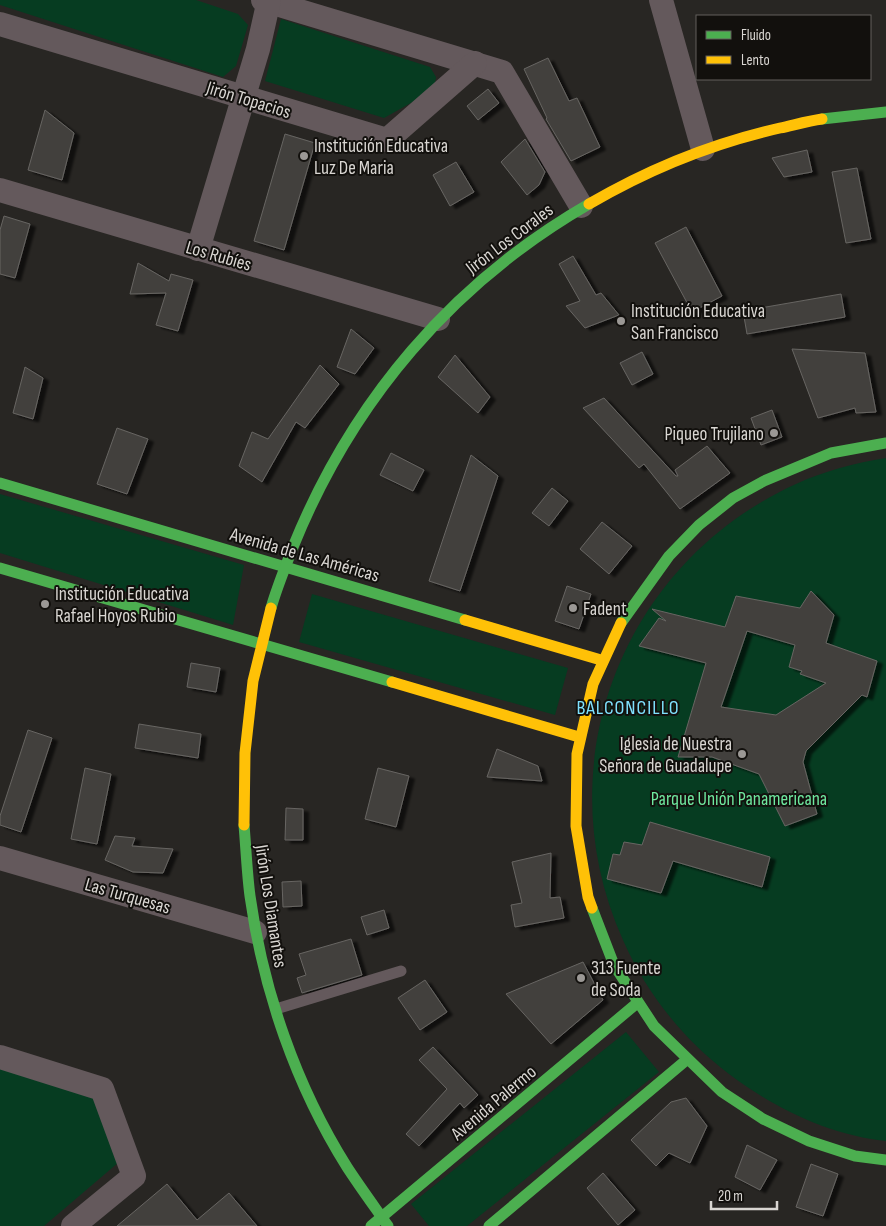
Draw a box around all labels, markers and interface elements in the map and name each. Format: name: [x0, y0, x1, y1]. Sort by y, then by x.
legend: [696, 15, 871, 80]
text: Fluido: [741, 26, 771, 45]
text: Lento: [741, 51, 770, 70]
street label: Jirón Topacios: [203, 76, 294, 124]
place label: Institución Educativa Luz De Maria: [314, 135, 448, 180]
marker: Institución Educativa Luz De Maria: [298, 150, 310, 162]
street label: Jirón Los Corales: [461, 199, 558, 280]
street label: Los Rubíes: [183, 236, 254, 277]
place label: Institución Educativa San Francisco: [631, 300, 765, 345]
marker: Institución Educativa San Francisco: [615, 315, 627, 327]
place label: Piqueo Trujilano: [665, 423, 764, 446]
marker: Piqueo Trujilano: [768, 427, 780, 439]
street label: Avenida de Las Américas: [226, 523, 382, 588]
place label: Institución Educativa Rafael Hoyos Rubio: [55, 583, 189, 628]
marker: Institución Educativa Rafael Hoyos Rubio: [39, 598, 51, 610]
place label: Fadent: [583, 598, 627, 621]
marker: Fadent: [567, 602, 579, 614]
district label: BALCONCILLO: [576, 696, 680, 720]
place label: Iglesia de Nuestra Señora de Guadalupe: [599, 733, 732, 778]
marker: Iglesia de Nuestra Señora de Guadalupe: [736, 748, 748, 760]
park label: Parque Unión Panamericana: [651, 788, 827, 811]
street label: Jirón Los Diamantes: [249, 842, 292, 970]
street label: Las Turquesas: [82, 873, 173, 920]
place label: 313 Fuente de Soda: [591, 957, 661, 1002]
marker: 313 Fuente de Soda: [575, 972, 587, 984]
street label: Avenida Palermo: [446, 1061, 541, 1146]
scale bar: [711, 1178, 777, 1210]
text: 20 m: [718, 1187, 743, 1206]

